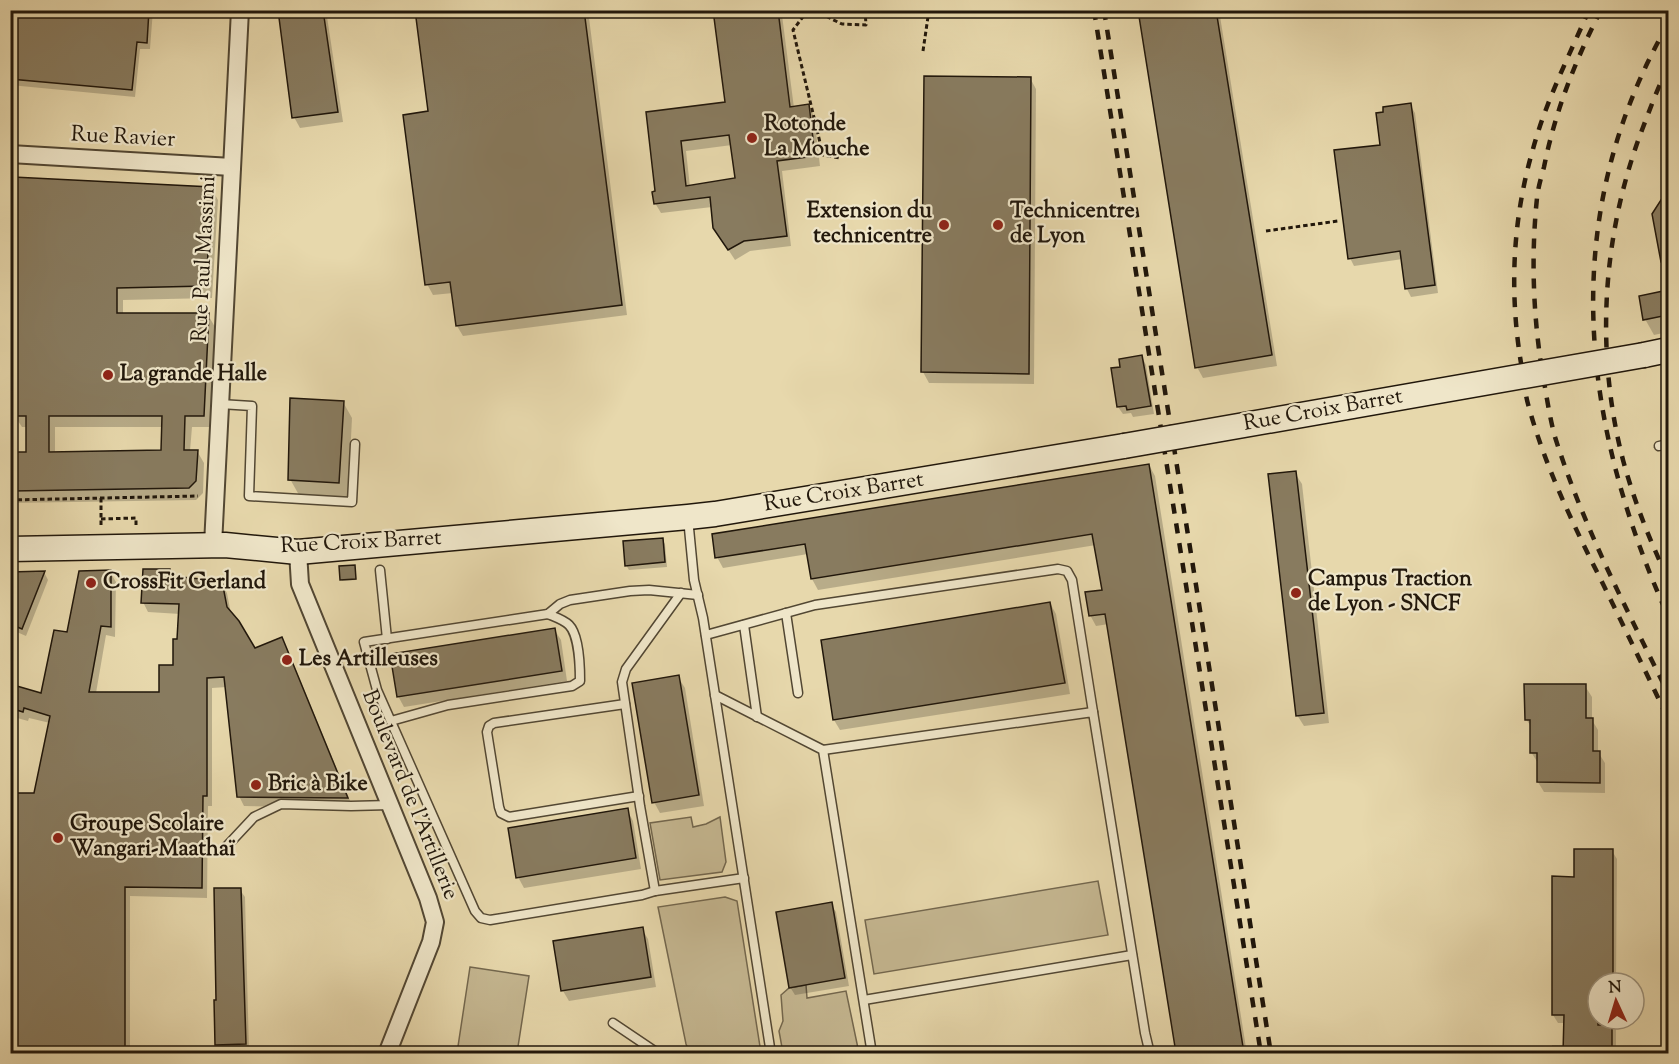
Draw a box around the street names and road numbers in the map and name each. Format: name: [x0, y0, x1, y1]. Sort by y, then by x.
street label: Rue Ravier: [70, 119, 176, 157]
street label: Rue Paul Massimi: [185, 175, 225, 343]
street label: Rue Croix Barret: [1241, 381, 1406, 441]
street label: Rue Croix Barret: [762, 465, 927, 521]
street label: Rue Croix Barret: [280, 523, 443, 563]
street label: Boulevard de l'Artillerie: [352, 685, 466, 905]

